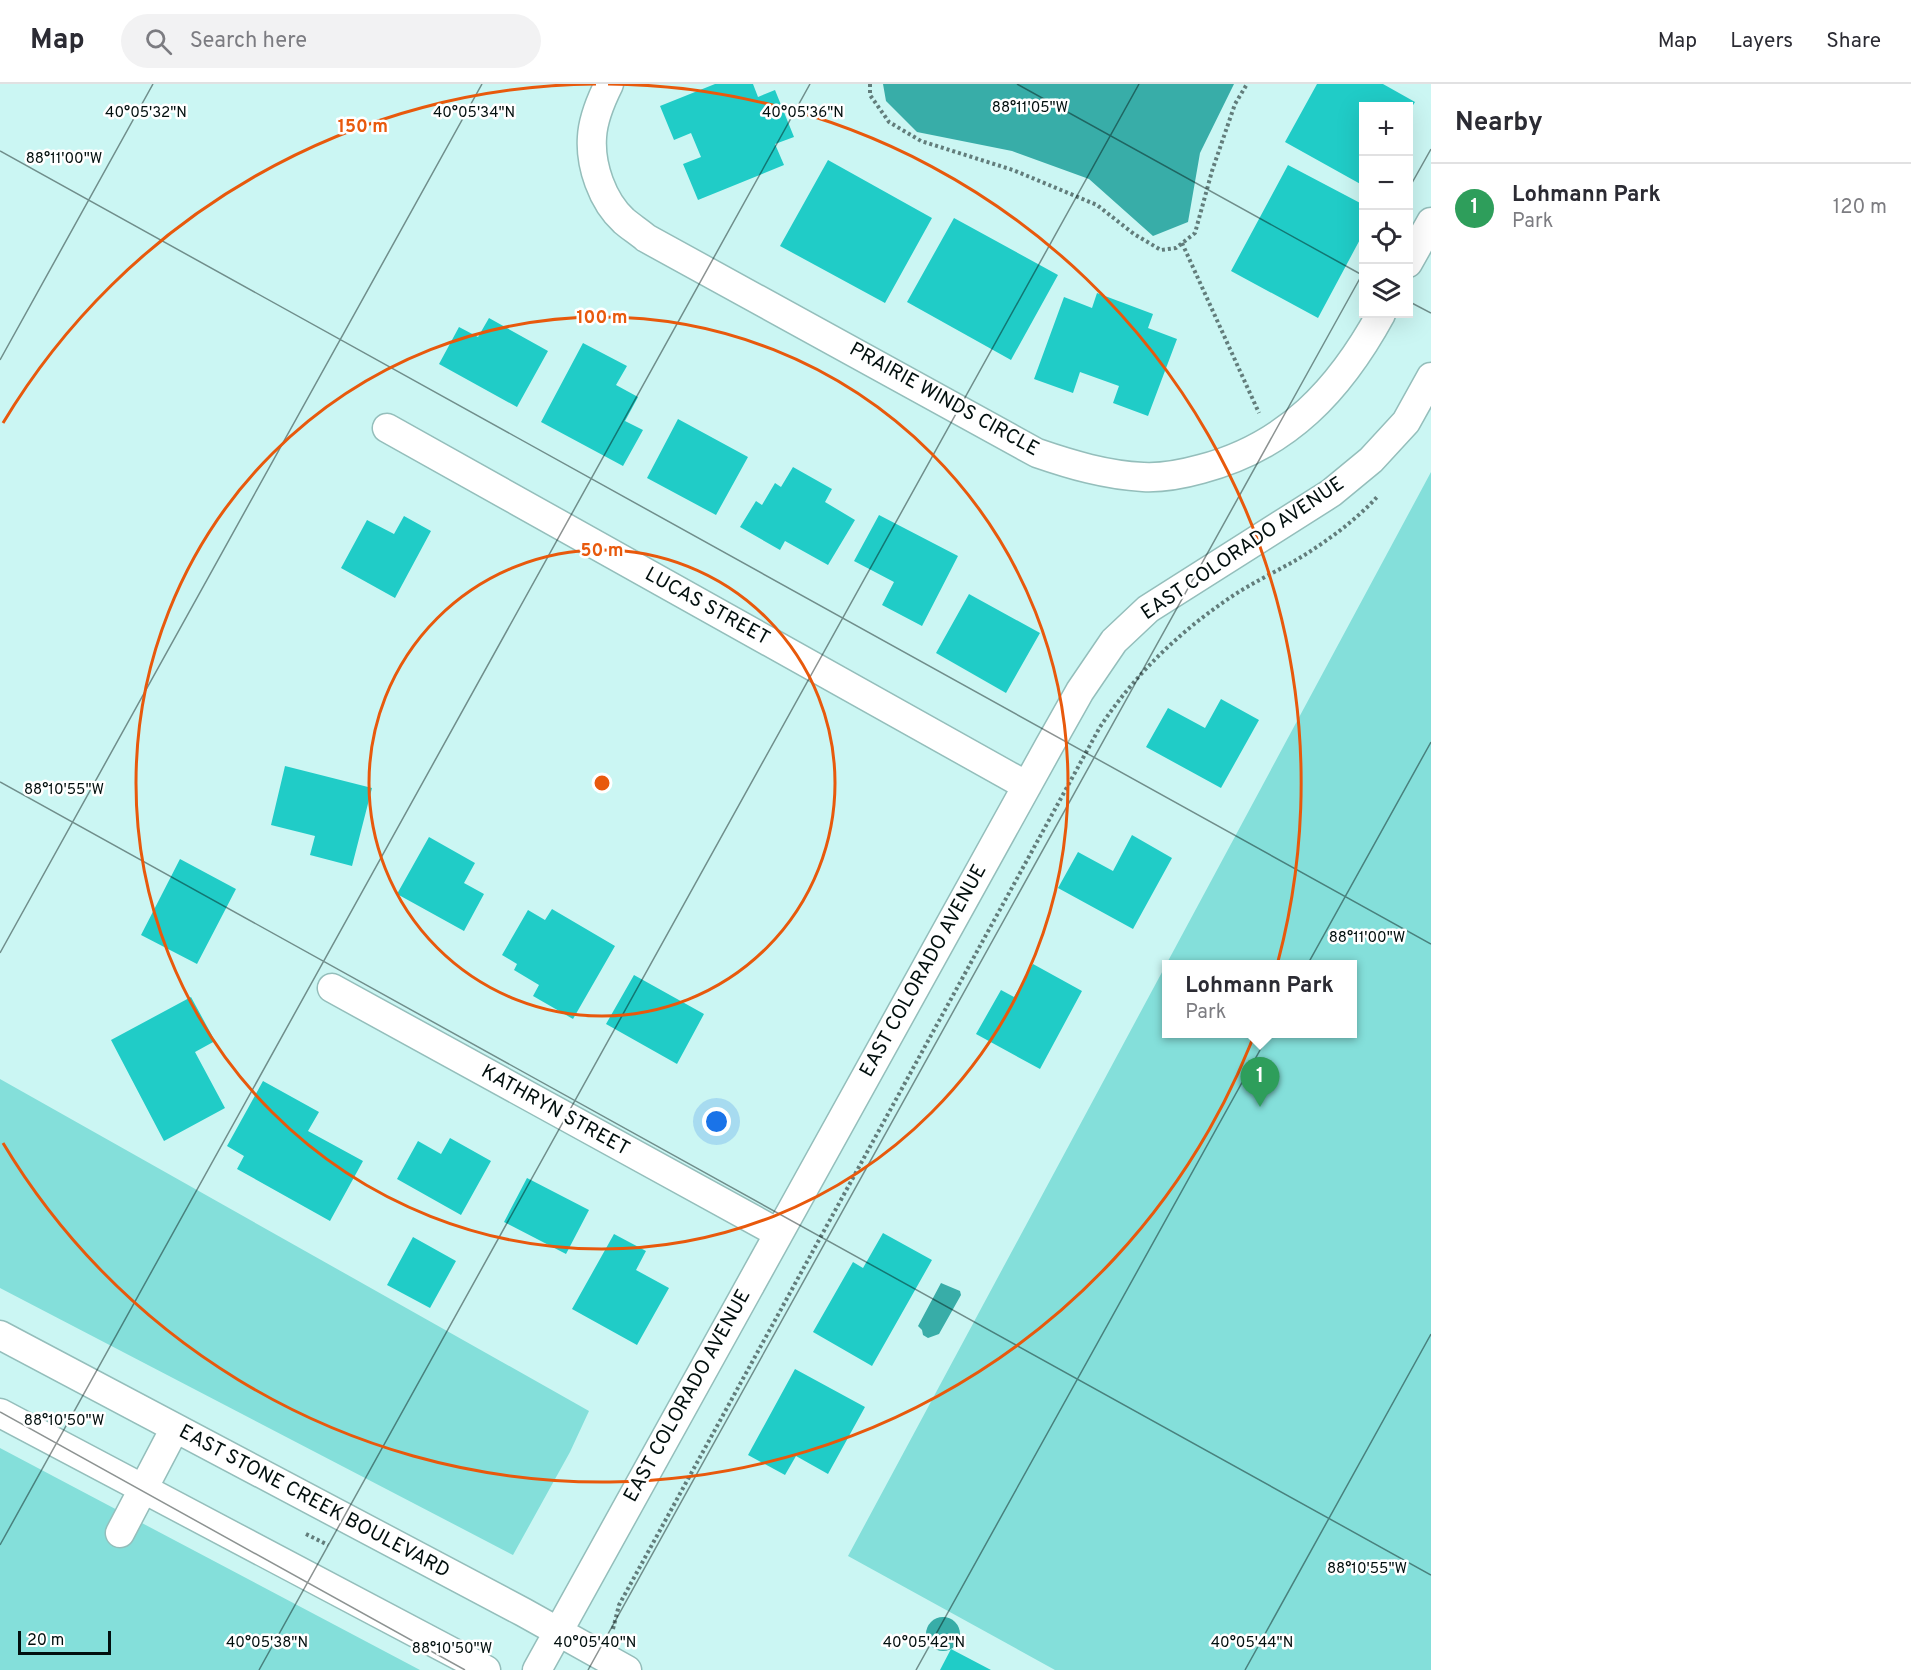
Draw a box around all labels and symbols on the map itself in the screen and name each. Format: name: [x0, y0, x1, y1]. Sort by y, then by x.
text: 88°11'05"W: [992, 99, 1068, 118]
text: 40°05'32"N: [105, 104, 187, 123]
text: 40°05'34"N: [433, 104, 515, 123]
text: 40°05'36"N: [762, 104, 844, 123]
text: 150 m: [338, 116, 388, 139]
text: 88°11'00"W: [26, 150, 102, 169]
text: 100 m: [576, 307, 628, 330]
street label: PRAIRIE WINDS CIRCLE: [844, 337, 1044, 463]
street label: EAST COLORADO AVENUE: [1136, 471, 1350, 627]
text: 50 m: [580, 540, 624, 563]
street label: LUCAS STREET: [640, 562, 774, 652]
centre of rings: [592, 773, 612, 793]
text: 88°10'55"W: [24, 781, 104, 800]
street label: EAST COLORADO AVENUE: [855, 860, 993, 1082]
text: 88°11'00"W: [1329, 929, 1405, 948]
pin: 1: [1240, 1058, 1280, 1107]
street label: KATHRYN STREET: [476, 1059, 634, 1163]
your location: [702, 1107, 731, 1136]
street label: EAST COLORADO AVENUE: [619, 1285, 757, 1507]
text: 88°10'50"W: [24, 1412, 104, 1431]
street label: EAST STONE CREEK BOULEVARD: [174, 1419, 454, 1585]
text: 88°10'55"W: [1327, 1560, 1407, 1579]
scale bar: [18, 1628, 111, 1656]
text: 40°05'38"N: [226, 1634, 308, 1653]
text: 40°05'40"N: [554, 1634, 636, 1653]
text: 40°05'42"N: [883, 1634, 965, 1653]
text: 40°05'44"N: [1211, 1634, 1293, 1653]
text: 88°10'50"W: [412, 1640, 492, 1659]

